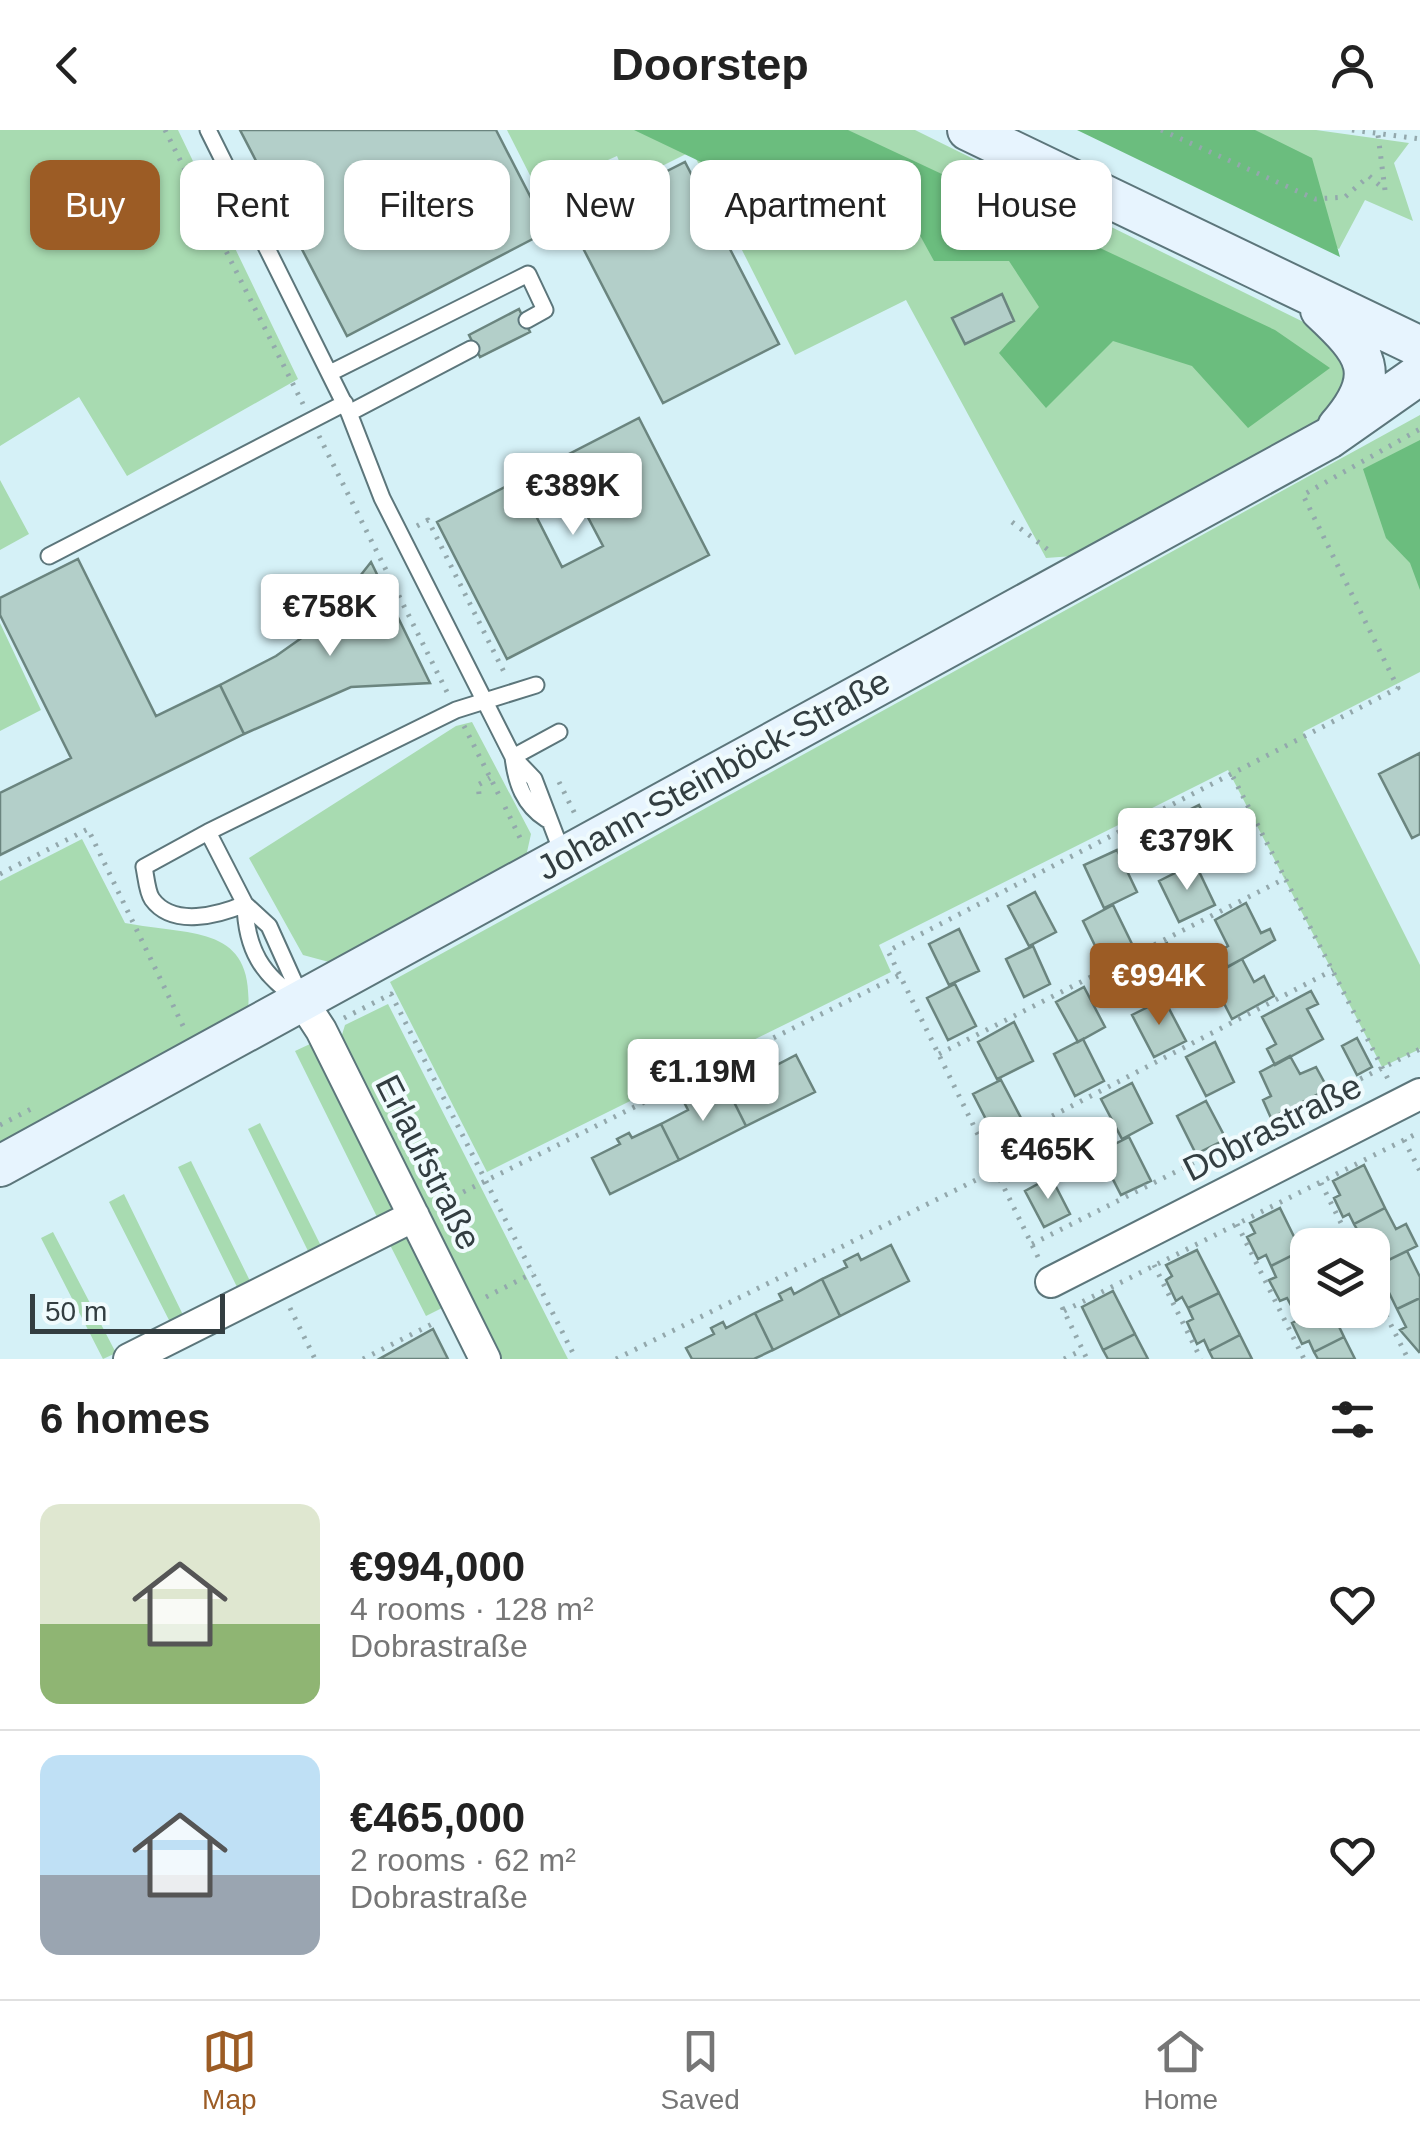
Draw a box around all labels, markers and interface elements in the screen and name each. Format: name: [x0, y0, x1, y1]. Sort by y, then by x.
icon: back: [40, 38, 95, 93]
icon: person: [1325, 38, 1380, 93]
text: Doorstep: [611, 39, 809, 90]
chip: Buy: [30, 160, 160, 250]
chip: Rent: [180, 160, 324, 250]
chip: Filters: [344, 160, 510, 250]
chip: New: [530, 160, 670, 250]
chip: Apartment: [690, 160, 921, 250]
chip: House: [941, 160, 1112, 250]
pin: €389K: [503, 453, 643, 538]
text: €389K: [526, 467, 620, 503]
pin: €758K: [260, 574, 400, 659]
text: €758K: [283, 588, 377, 624]
street label: Johann-Steinböck-Straße: [530, 661, 896, 887]
pin: €379K: [1117, 808, 1257, 893]
text: €379K: [1140, 822, 1234, 858]
pin: €994K: [1089, 943, 1229, 1028]
text: €994K: [1112, 957, 1206, 993]
pin: €1.19M: [622, 1039, 784, 1124]
text: €1.19M: [650, 1053, 756, 1089]
street label: Dobrastraße: [1176, 1065, 1368, 1189]
street label: Erlaufstraße: [368, 1068, 490, 1256]
pin: €465K: [978, 1117, 1118, 1202]
text: €465K: [1001, 1131, 1095, 1167]
map controls: [1290, 1228, 1390, 1328]
button: layers: [1290, 1228, 1390, 1328]
scale bar: [30, 1289, 225, 1334]
text: 50 m: [45, 1296, 107, 1327]
icon: filters: [1325, 1392, 1380, 1447]
text: 6 homes: [40, 1395, 210, 1442]
text: €994,000: [350, 1543, 525, 1590]
icon: home: [120, 1544, 240, 1664]
icon: heart: [1325, 1577, 1380, 1632]
text: 4 rooms · 128 m²: [350, 1591, 594, 1627]
text: Dobrastraße: [350, 1628, 528, 1664]
text: €465,000: [350, 1794, 525, 1841]
icon: home: [120, 1795, 240, 1915]
icon: heart: [1325, 1828, 1380, 1883]
text: 2 rooms · 62 m²: [350, 1842, 576, 1878]
text: Dobrastraße: [350, 1879, 528, 1915]
tab: Map: [202, 2024, 257, 2116]
tab: Saved: [660, 2024, 740, 2116]
tab: Home: [1143, 2024, 1218, 2116]

